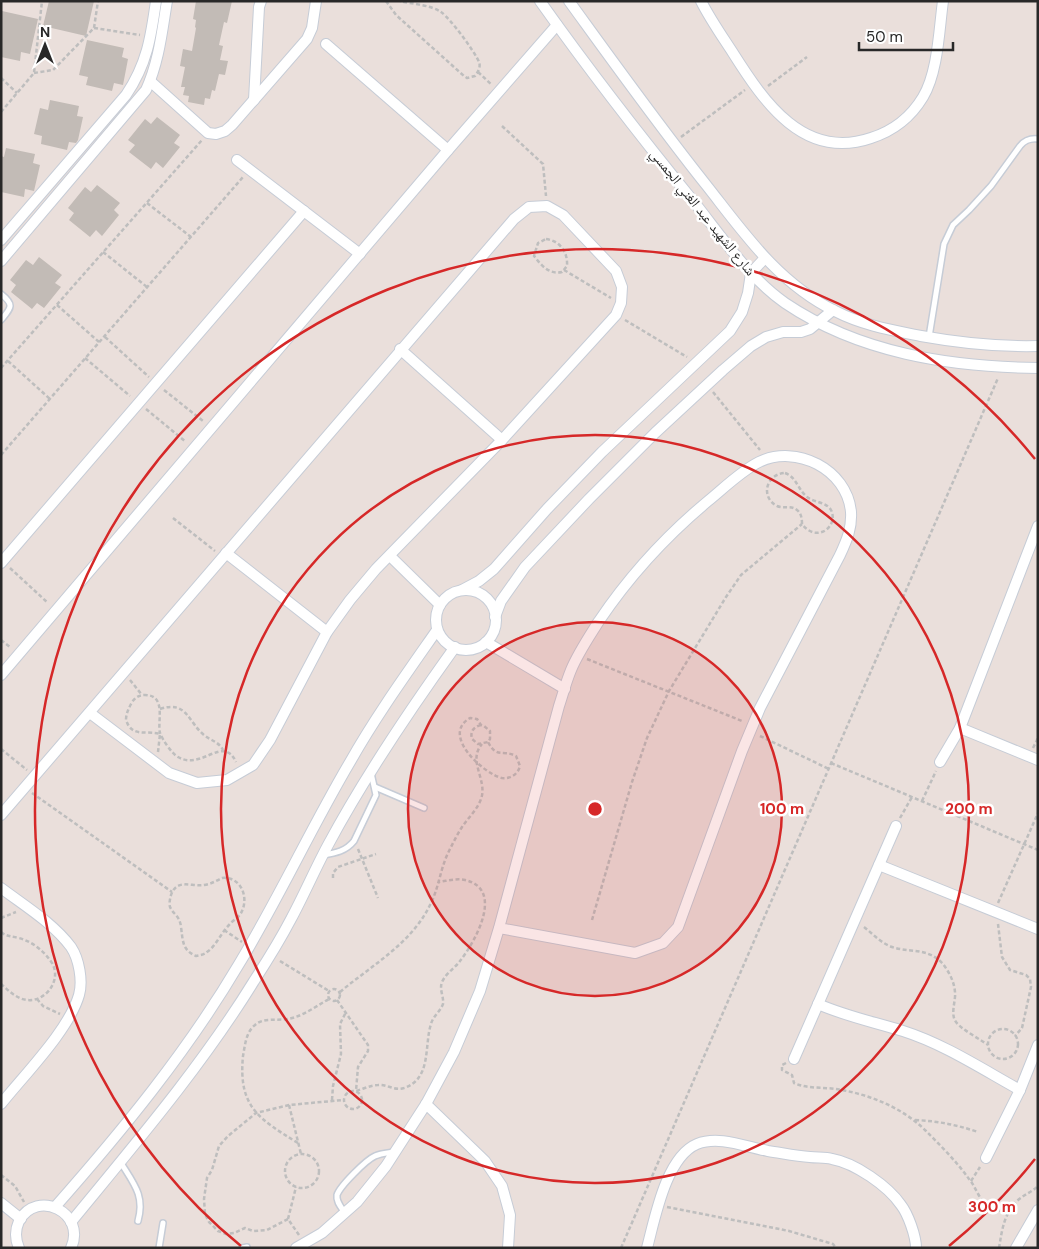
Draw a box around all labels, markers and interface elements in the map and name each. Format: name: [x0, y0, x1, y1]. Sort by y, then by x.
north arrow: [20, 20, 70, 70]
scale bar: [859, 20, 953, 52]
text: N: [40, 23, 50, 41]
text: 50 m: [866, 27, 903, 47]
street label: شارع الشهيد عبد الغني الجمسي: [644, 145, 760, 281]
text: 100 m: [760, 799, 804, 819]
text: 200 m: [945, 799, 993, 819]
centre of rings: [586, 800, 604, 818]
text: 300 m: [968, 1197, 1016, 1217]

